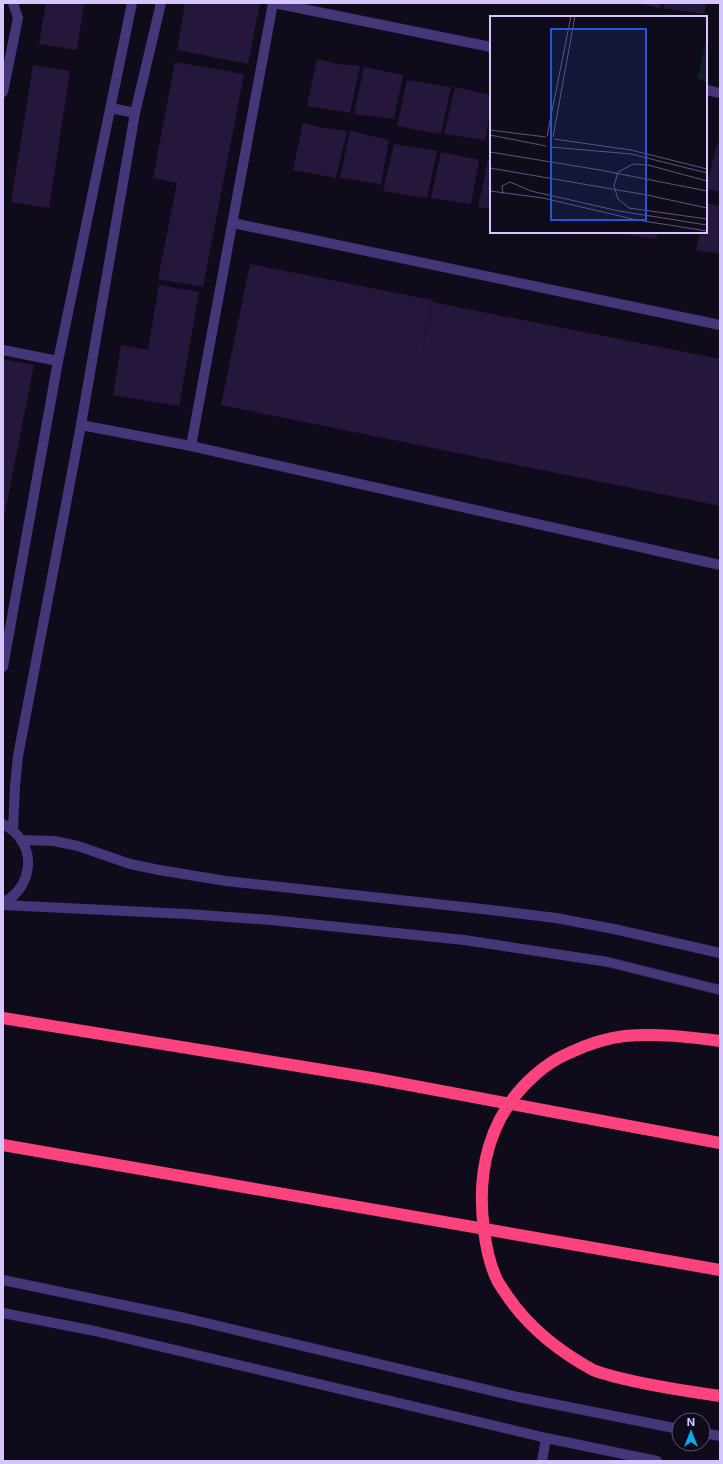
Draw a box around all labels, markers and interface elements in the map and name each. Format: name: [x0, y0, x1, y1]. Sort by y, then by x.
inset map: [490, 16, 707, 233]
north arrow: [671, 1412, 711, 1452]
text: N: [687, 1415, 695, 1429]

